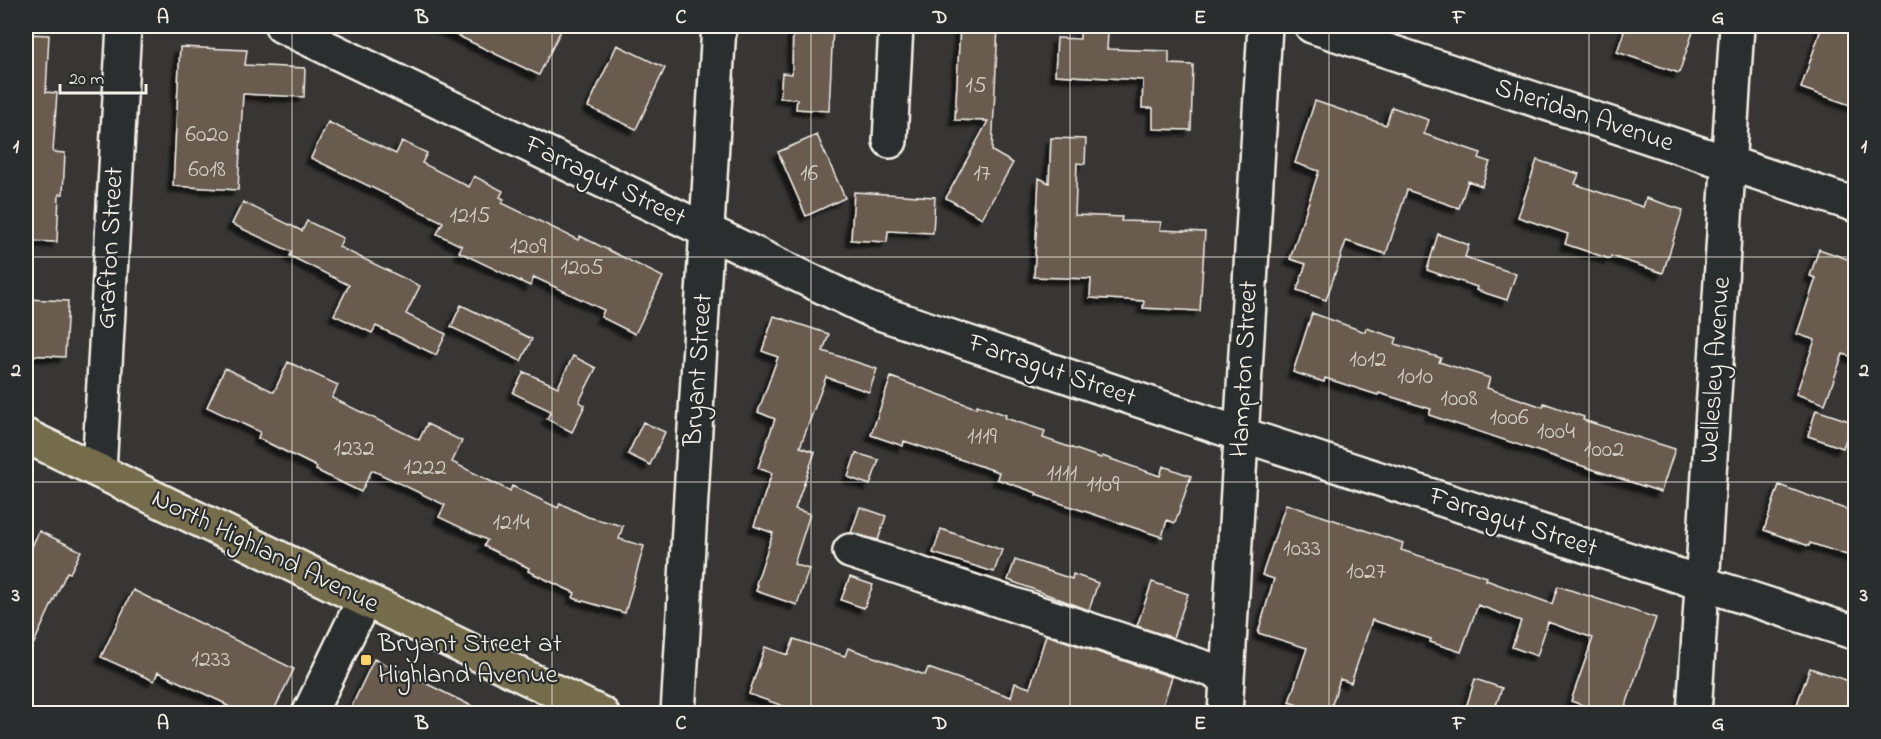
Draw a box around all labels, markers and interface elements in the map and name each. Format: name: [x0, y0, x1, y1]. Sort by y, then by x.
text: A: [157, 4, 169, 33]
text: B: [414, 4, 429, 33]
text: C: [676, 4, 687, 33]
text: D: [932, 4, 947, 33]
text: E: [1194, 4, 1206, 33]
text: F: [1452, 4, 1466, 33]
text: G: [1712, 4, 1725, 33]
scale bar: [60, 57, 146, 95]
text: 20 m: [69, 67, 104, 93]
house number: 15: [965, 69, 987, 104]
street label: Sheridan Avenue: [1490, 69, 1679, 164]
house number: 6020: [185, 118, 229, 153]
street label: Farragut Street: [517, 126, 692, 238]
text: 1: [13, 133, 20, 162]
text: 1: [1861, 133, 1868, 162]
house number: 6018: [188, 153, 226, 188]
house number: 16: [800, 157, 819, 192]
house number: 17: [973, 157, 991, 192]
street label: Grafton Street: [87, 166, 135, 330]
house number: 1215: [450, 199, 491, 234]
house number: 1209: [509, 230, 547, 265]
house number: 1205: [560, 251, 604, 286]
street label: Wellesley Avenue: [1690, 274, 1742, 465]
street label: Hampton Street: [1221, 280, 1269, 458]
street label: Bryant Street: [674, 292, 724, 449]
street label: Farragut Street: [962, 324, 1141, 418]
house number: 1012: [1349, 343, 1387, 378]
text: 2: [10, 357, 21, 386]
text: 2: [1858, 357, 1869, 386]
house number: 1010: [1397, 360, 1433, 395]
house number: 1008: [1440, 382, 1478, 417]
house number: 1006: [1490, 401, 1529, 436]
house number: 1004: [1537, 415, 1575, 450]
house number: 1119: [967, 420, 998, 455]
house number: 1232: [333, 432, 375, 467]
house number: 1002: [1584, 433, 1624, 468]
house number: 1222: [403, 451, 447, 486]
house number: 1111: [1047, 457, 1078, 492]
house number: 1109: [1087, 468, 1120, 503]
street label: Farragut Street: [1423, 477, 1602, 569]
street label: North Highland Avenue: [145, 480, 386, 624]
house number: 1214: [492, 506, 530, 541]
house number: 1033: [1283, 532, 1321, 567]
house number: 1027: [1346, 555, 1386, 590]
text: 3: [11, 582, 20, 611]
text: 3: [1859, 582, 1868, 611]
place label: Bryant Street at Highland Avenue: [377, 625, 562, 695]
house number: 1233: [191, 643, 231, 678]
marker: Bryant Street at Highland Avenue: [359, 653, 373, 667]
text: A: [157, 710, 169, 739]
text: B: [414, 710, 429, 739]
text: C: [676, 710, 687, 739]
text: D: [932, 710, 947, 739]
text: E: [1194, 710, 1206, 739]
text: F: [1452, 710, 1466, 739]
text: G: [1712, 710, 1725, 739]

